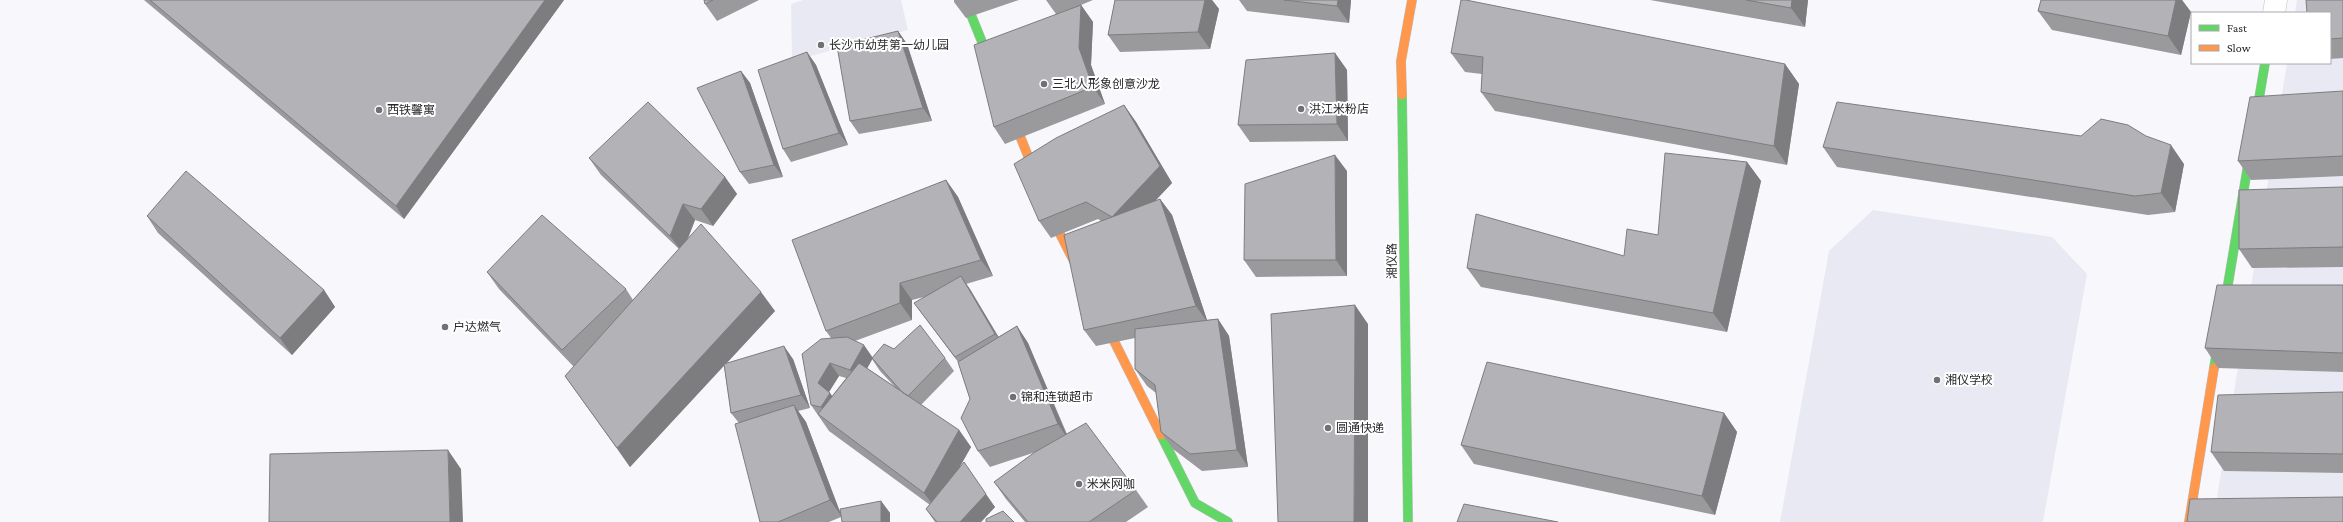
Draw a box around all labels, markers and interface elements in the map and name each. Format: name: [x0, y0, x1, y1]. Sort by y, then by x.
legend: [2191, 12, 2331, 64]
text: Fast: [2227, 21, 2248, 35]
place label: 长沙市幼芽第一幼儿园: [829, 38, 949, 52]
marker: 长沙市幼芽第一幼儿园: [816, 40, 826, 50]
text: Slow: [2227, 41, 2251, 55]
place label: 三北人形象创意沙龙: [1052, 77, 1160, 91]
marker: 三北人形象创意沙龙: [1039, 79, 1049, 89]
place label: 洪江米粉店: [1309, 102, 1369, 116]
place label: 西铁馨寓: [387, 103, 435, 117]
marker: 洪江米粉店: [1296, 104, 1306, 114]
marker: 西铁馨寓: [374, 105, 384, 115]
street label: 湘仪路: [1385, 243, 1399, 279]
place label: 户达燃气: [453, 320, 501, 334]
marker: 户达燃气: [440, 322, 450, 332]
place label: 湘仪学校: [1945, 373, 1993, 387]
marker: 湘仪学校: [1932, 375, 1942, 385]
place label: 锦和连锁超市: [1021, 390, 1093, 404]
marker: 锦和连锁超市: [1008, 392, 1018, 402]
place label: 圆通快递: [1336, 421, 1384, 435]
marker: 圆通快递: [1323, 423, 1333, 433]
place label: 米米网咖: [1087, 477, 1135, 491]
marker: 米米网咖: [1074, 479, 1084, 489]

